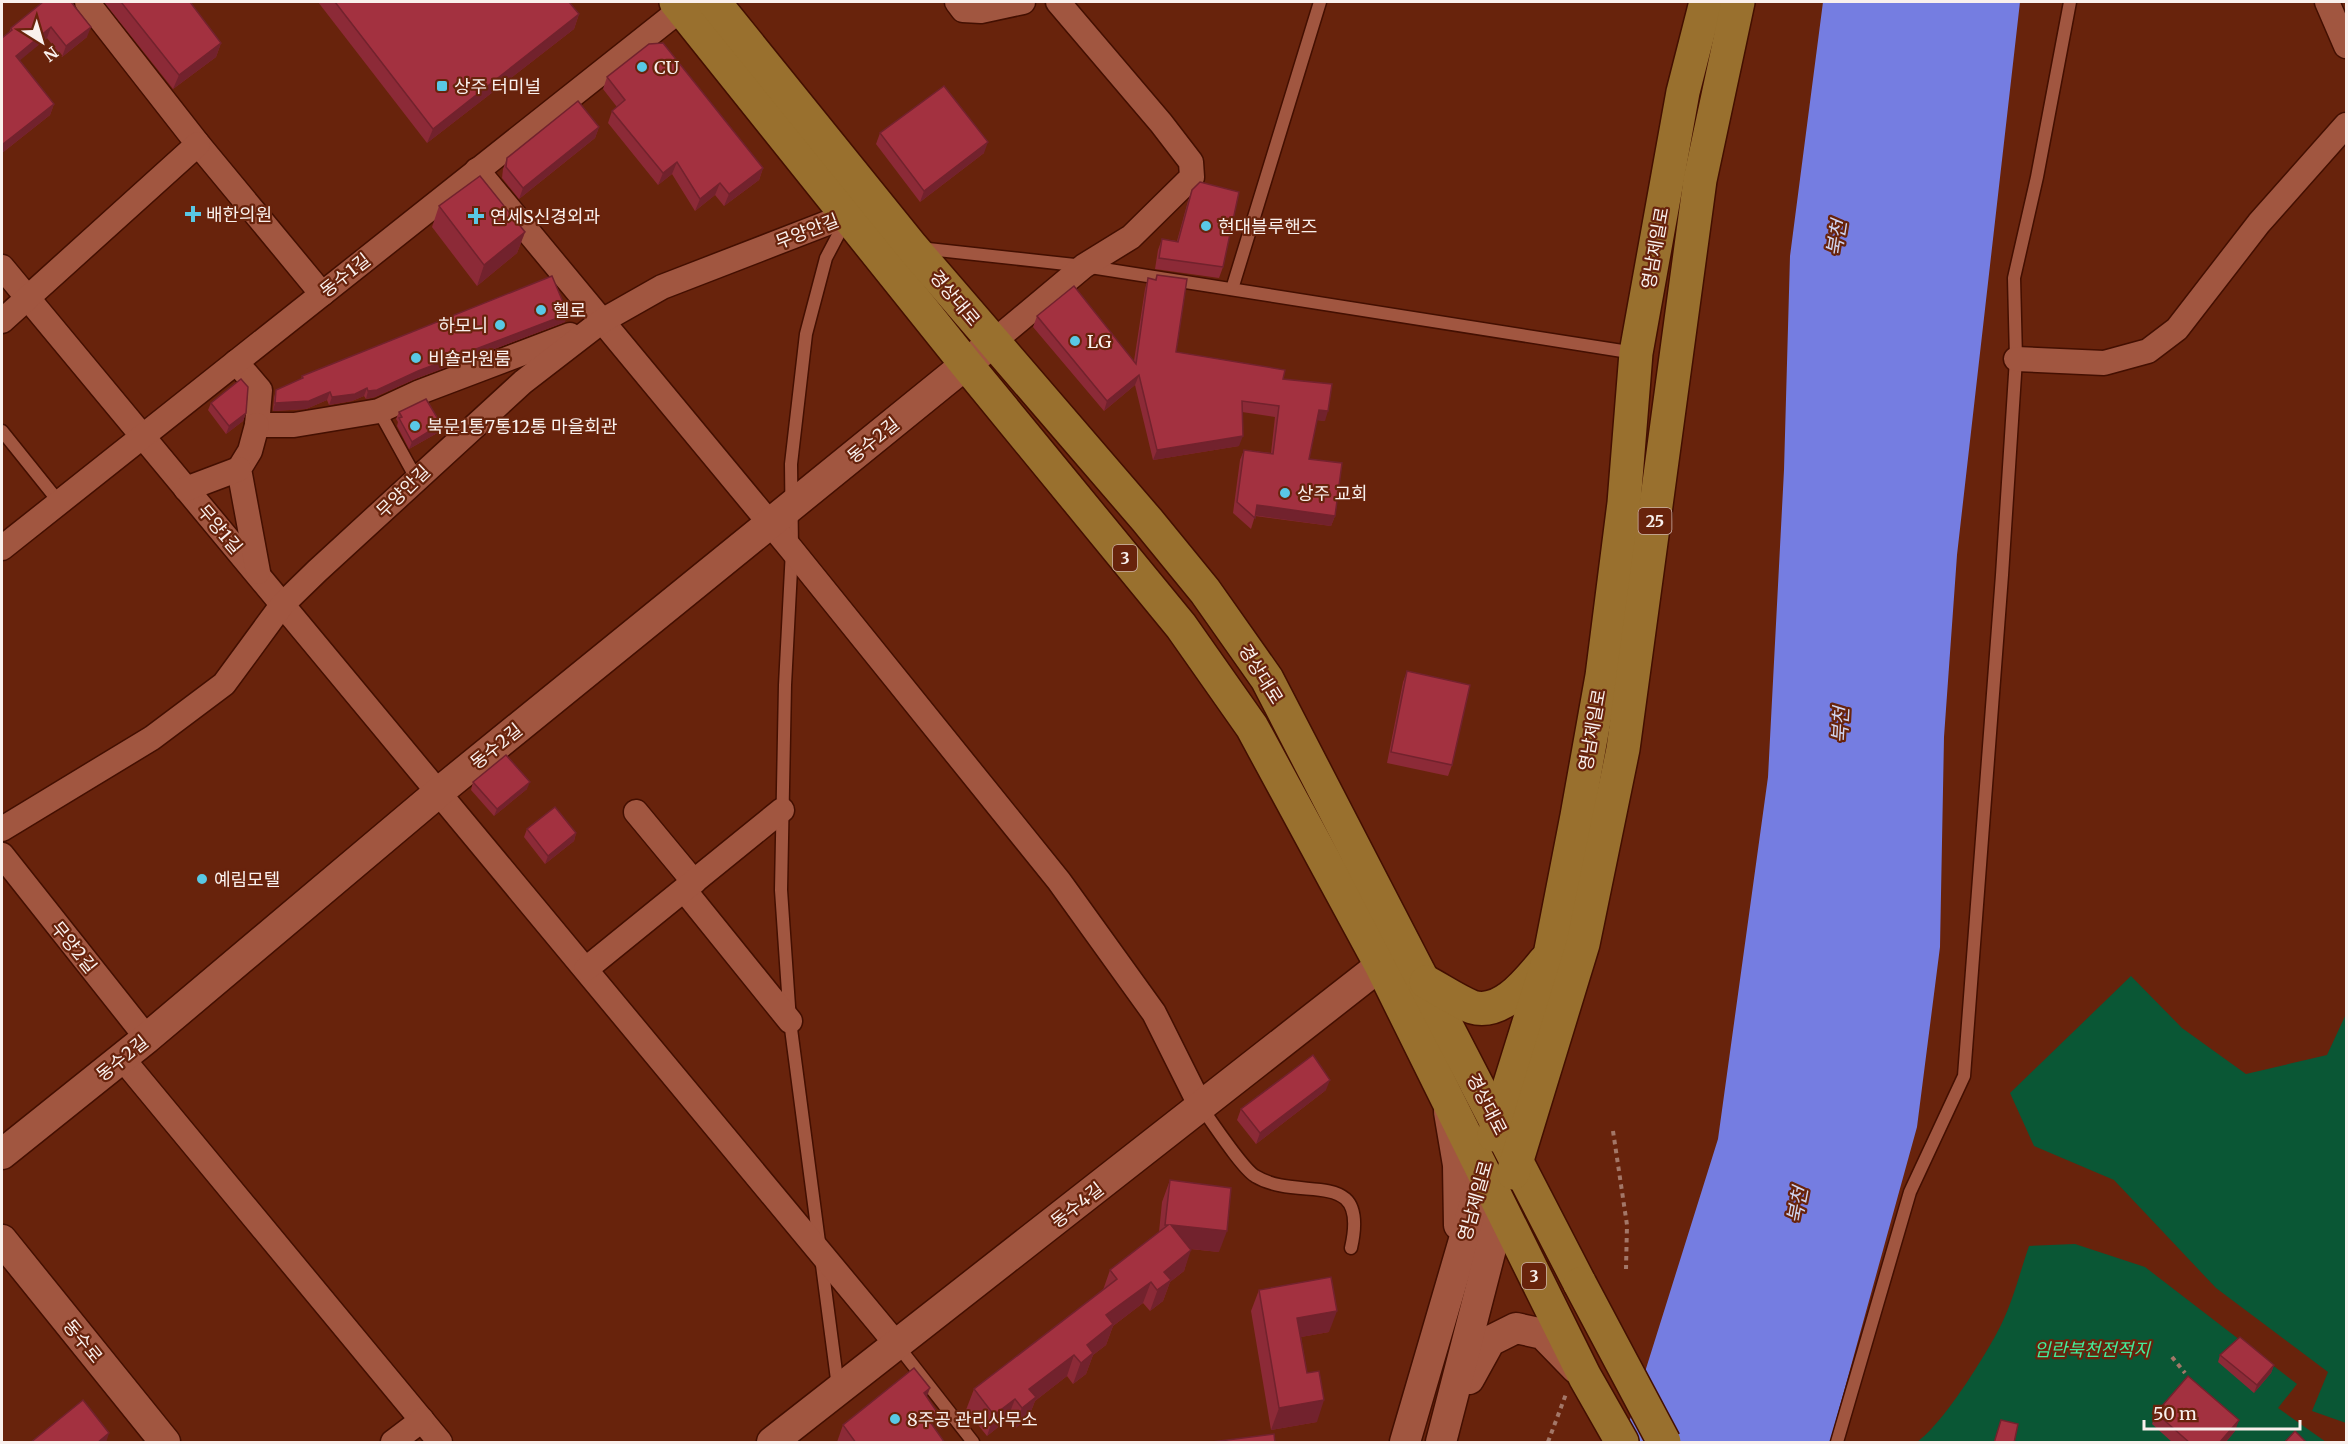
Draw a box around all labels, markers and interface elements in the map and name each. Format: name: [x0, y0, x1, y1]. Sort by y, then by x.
north arrow: [12, 12, 72, 72]
text: N: [40, 42, 62, 66]
place label: CU: [654, 56, 680, 79]
marker: CU: [635, 60, 649, 74]
place label: 상주 터미널: [454, 75, 541, 98]
marker: 상주 터미널: [435, 79, 449, 93]
place label: 배한의원: [206, 203, 272, 226]
marker: 배한의원: [184, 205, 202, 223]
place label: 연세S신경외과: [490, 205, 600, 228]
street label: 영남제일로: [1636, 205, 1674, 291]
marker: 연세S신경외과: [467, 207, 485, 225]
street label: 무양안길: [772, 208, 842, 254]
place label: 현대블루핸즈: [1218, 215, 1317, 238]
water label: 북천: [1821, 215, 1852, 258]
marker: 현대블루핸즈: [1199, 219, 1213, 233]
street label: 동수1길: [315, 248, 375, 302]
street label: 경상대로: [925, 265, 985, 331]
place label: 헬로: [553, 299, 586, 322]
marker: 헬로: [534, 303, 548, 317]
place label: 하모니: [438, 314, 488, 337]
marker: 하모니: [493, 318, 507, 332]
place label: LG: [1087, 330, 1111, 353]
marker: LG: [1068, 334, 1082, 348]
place label: 비숄라원룸: [428, 347, 511, 370]
marker: 비숄라원룸: [409, 351, 423, 365]
street label: 동수2길: [842, 412, 904, 468]
place label: 북문1통7통12통 마을회관: [427, 415, 618, 438]
marker: 북문1통7통12통 마을회관: [408, 419, 422, 433]
street label: 무양안길: [371, 460, 435, 522]
place label: 상주 교회: [1297, 482, 1368, 505]
marker: 상주 교회: [1278, 486, 1292, 500]
street label: 무양1길: [193, 499, 247, 559]
road number: 25: [1638, 508, 1672, 534]
road number: 3: [1113, 545, 1137, 571]
street label: 경상대로: [1234, 640, 1288, 708]
street label: 영남제일로: [1573, 687, 1611, 773]
water label: 북천: [1827, 703, 1854, 744]
street label: 동수2길: [465, 718, 527, 774]
place label: 예림모텔: [214, 868, 280, 891]
marker: 예림모텔: [195, 872, 209, 886]
street label: 무양2길: [46, 916, 102, 978]
street label: 동수2길: [91, 1030, 153, 1086]
street label: 경상대로: [1462, 1069, 1512, 1139]
street label: 영남제일로: [1453, 1158, 1497, 1244]
street label: 동수4길: [1046, 1177, 1108, 1233]
water label: 북천: [1781, 1182, 1813, 1225]
road number: 3: [1522, 1263, 1546, 1289]
street label: 동수로: [58, 1314, 108, 1368]
park label: 임란북천전적지: [2034, 1338, 2151, 1361]
scale bar: [2144, 1393, 2300, 1431]
text: 50 m: [2153, 1402, 2197, 1425]
place label: 8주공 관리사무소: [907, 1408, 1038, 1431]
marker: 8주공 관리사무소: [888, 1412, 902, 1426]

